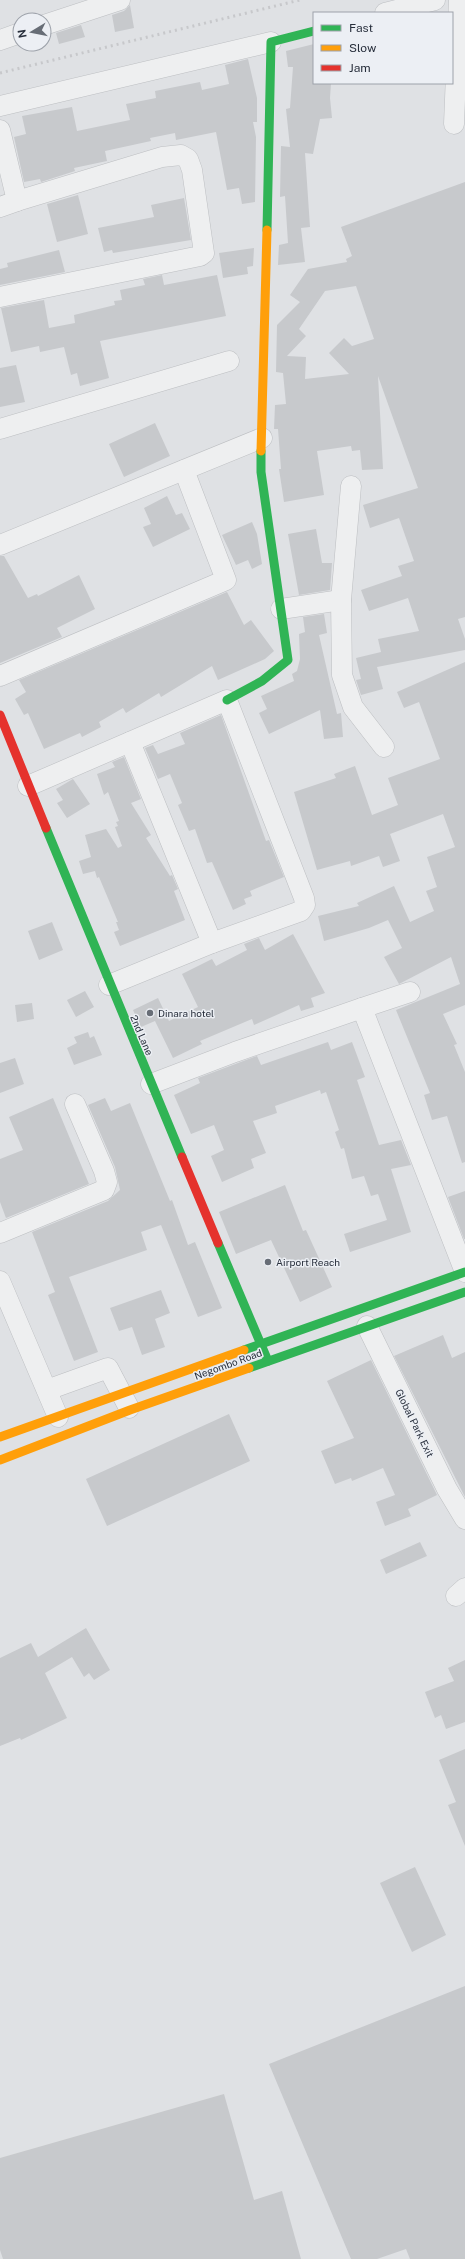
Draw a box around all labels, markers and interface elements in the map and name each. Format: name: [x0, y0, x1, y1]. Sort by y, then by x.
north arrow: [12, 12, 52, 52]
legend: [313, 12, 453, 84]
text: Fast: [349, 21, 374, 35]
text: N: [15, 28, 29, 39]
text: Slow: [349, 41, 377, 55]
text: Jam: [349, 61, 371, 75]
place label: Dinara hotel: [158, 1007, 214, 1019]
marker: Dinara hotel: [145, 1008, 155, 1018]
street label: 2nd Lane: [128, 1013, 156, 1057]
place label: Airport Reach: [276, 1256, 340, 1268]
marker: Airport Reach: [263, 1257, 273, 1267]
street label: Negombo Road: [193, 1346, 264, 1382]
street label: Global Park Exit: [393, 1387, 437, 1459]

